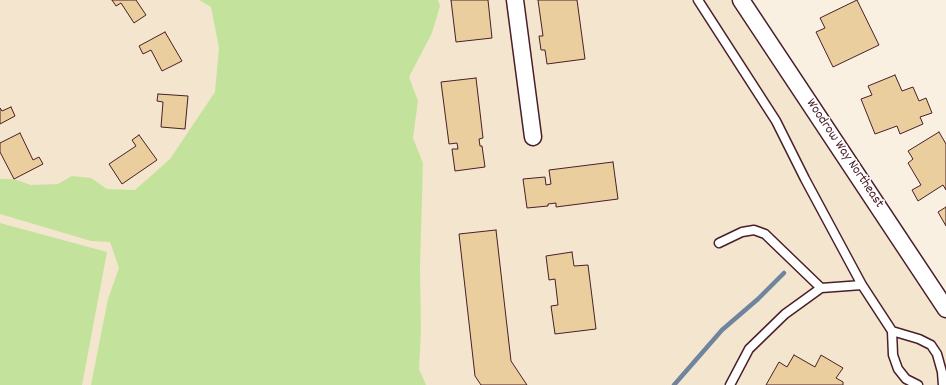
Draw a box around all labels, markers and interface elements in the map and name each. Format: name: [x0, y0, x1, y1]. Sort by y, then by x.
street label: Woodrow Way Northeast: [801, 96, 887, 212]

